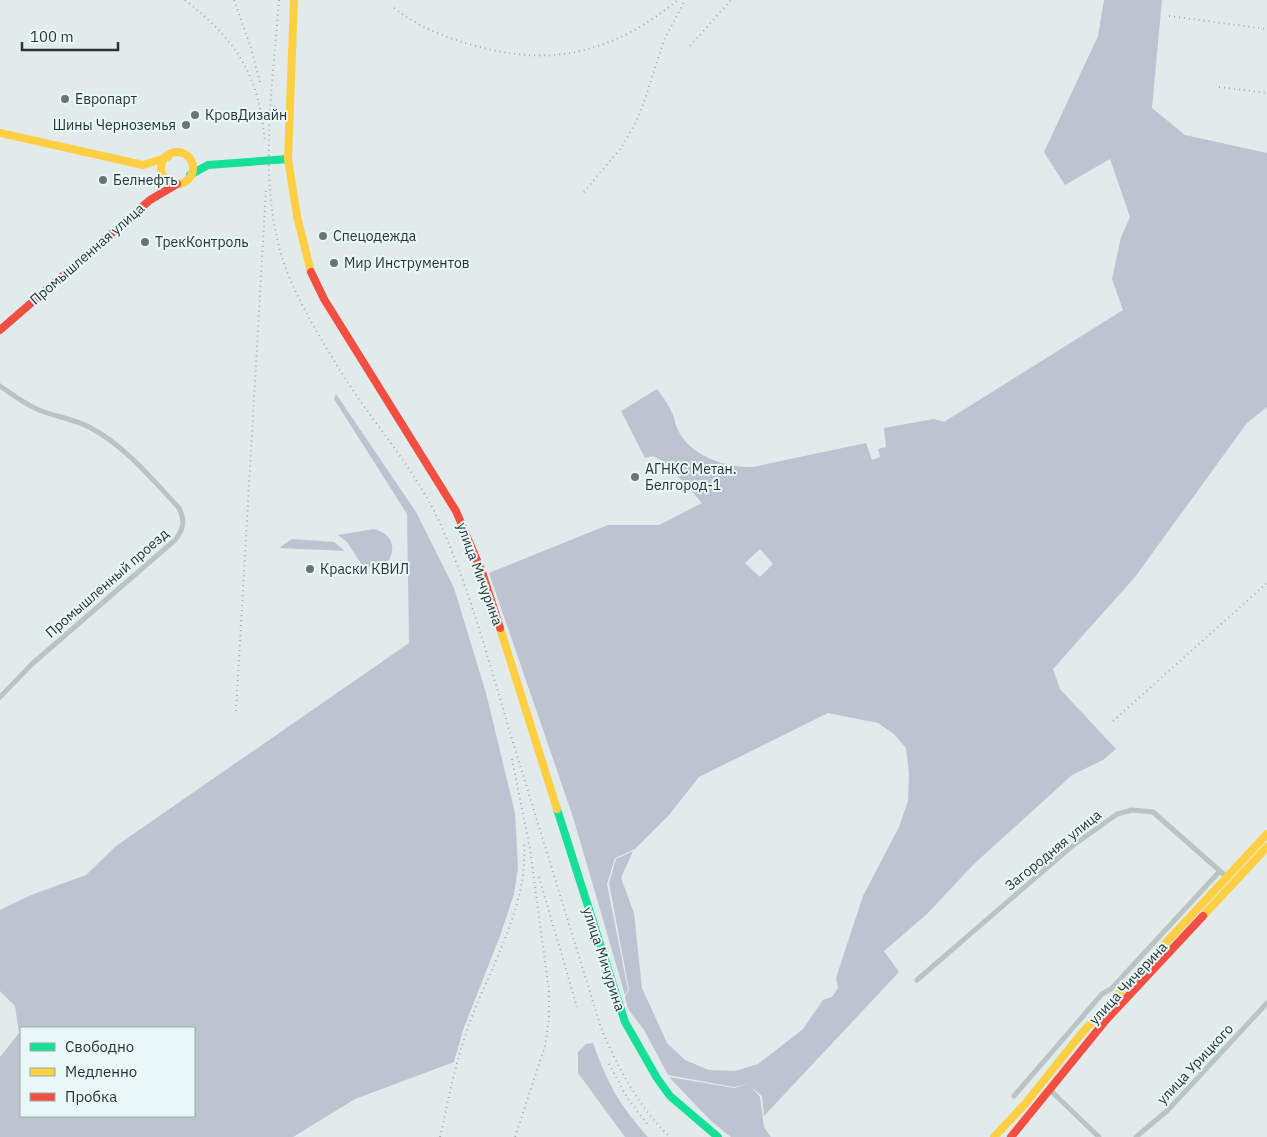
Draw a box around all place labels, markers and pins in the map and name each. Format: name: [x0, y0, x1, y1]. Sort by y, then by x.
place label: Европарт: [75, 90, 137, 108]
marker: Европарт: [59, 93, 71, 105]
place label: КровДизайн: [205, 106, 287, 124]
marker: КровДизайн: [189, 109, 201, 121]
place label: Шины Черноземья: [53, 116, 176, 134]
marker: Шины Черноземья: [180, 119, 192, 131]
place label: Белнефть: [113, 171, 178, 189]
marker: Белнефть: [97, 174, 109, 186]
place label: Спецодежда: [333, 227, 417, 245]
marker: Спецодежда: [317, 230, 329, 242]
place label: ТрекКонтроль: [155, 233, 249, 251]
marker: ТрекКонтроль: [139, 236, 151, 248]
place label: Мир Инструментов: [344, 254, 470, 272]
marker: Мир Инструментов: [328, 257, 340, 269]
place label: АГНКС Метан. Белгород-1: [645, 460, 737, 494]
marker: АГНКС Метан. Белгород-1: [629, 471, 641, 483]
place label: Краски КВИЛ: [320, 560, 409, 578]
marker: Краски КВИЛ: [304, 563, 316, 575]

